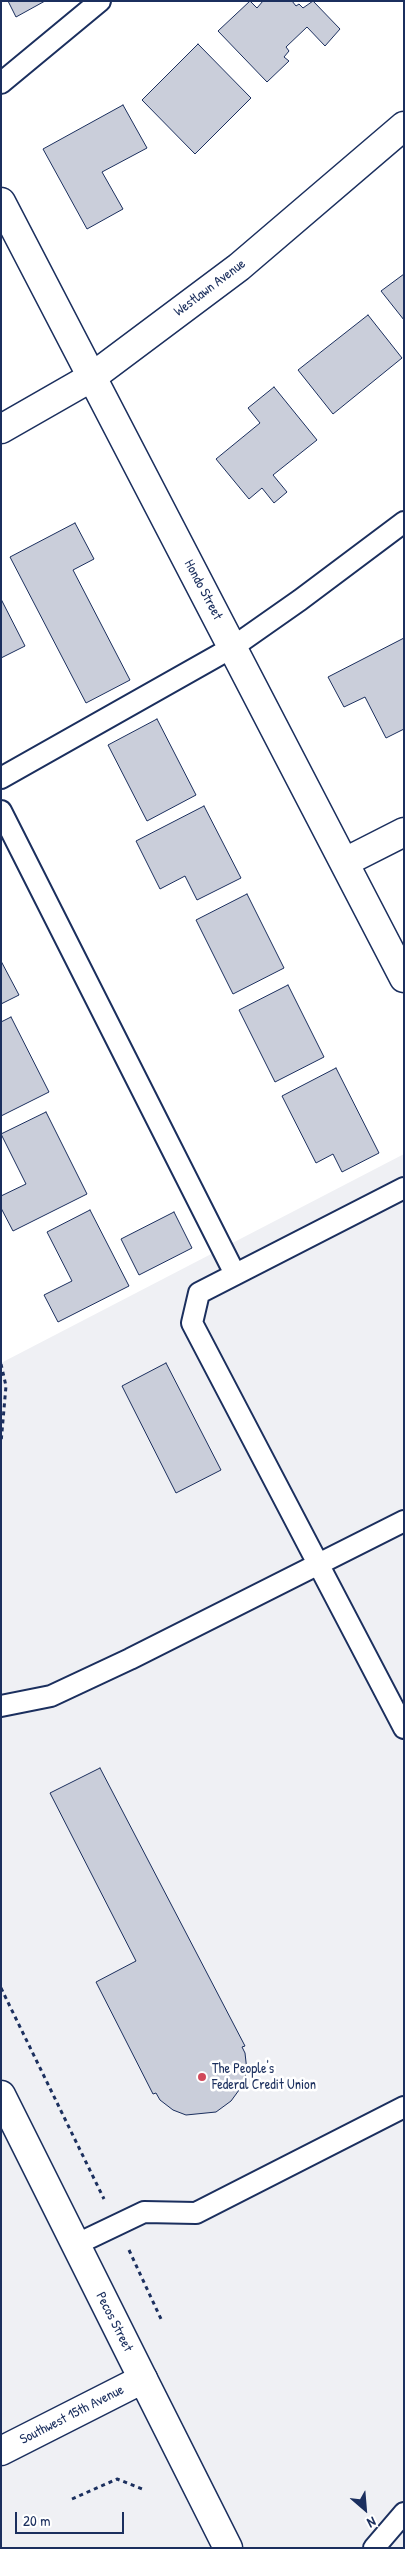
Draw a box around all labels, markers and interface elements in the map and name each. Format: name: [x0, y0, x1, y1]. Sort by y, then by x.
street label: Westlawn Avenue: [171, 256, 249, 320]
street label: Hondo Street: [180, 557, 226, 623]
place label: The People's Federal Credit Union: [212, 2061, 316, 2094]
marker: The People's Federal Credit Union: [196, 2071, 208, 2083]
street label: Pecos Street: [92, 2289, 136, 2355]
street label: Southwest 15th Avenue: [17, 2382, 127, 2448]
north arrow: [340, 2484, 390, 2534]
scale bar: [18, 2502, 126, 2534]
text: 20 m: [23, 2510, 50, 2531]
text: N: [364, 2513, 380, 2533]

